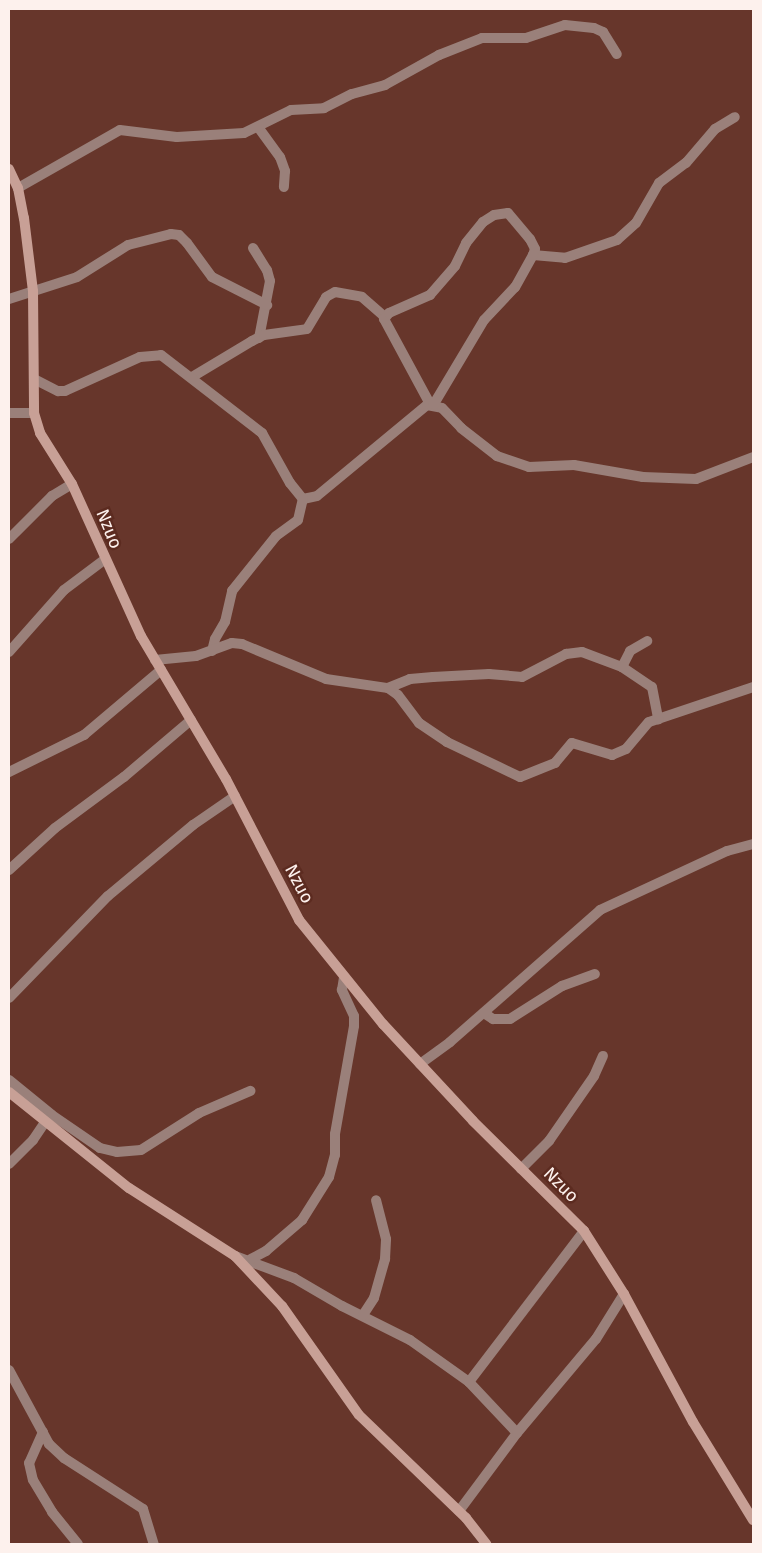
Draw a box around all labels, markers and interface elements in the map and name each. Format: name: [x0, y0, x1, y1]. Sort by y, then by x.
street label: Nzuo: [91, 506, 127, 552]
street label: Nzuo: [280, 861, 318, 907]
street label: Nzuo: [539, 1163, 583, 1207]

